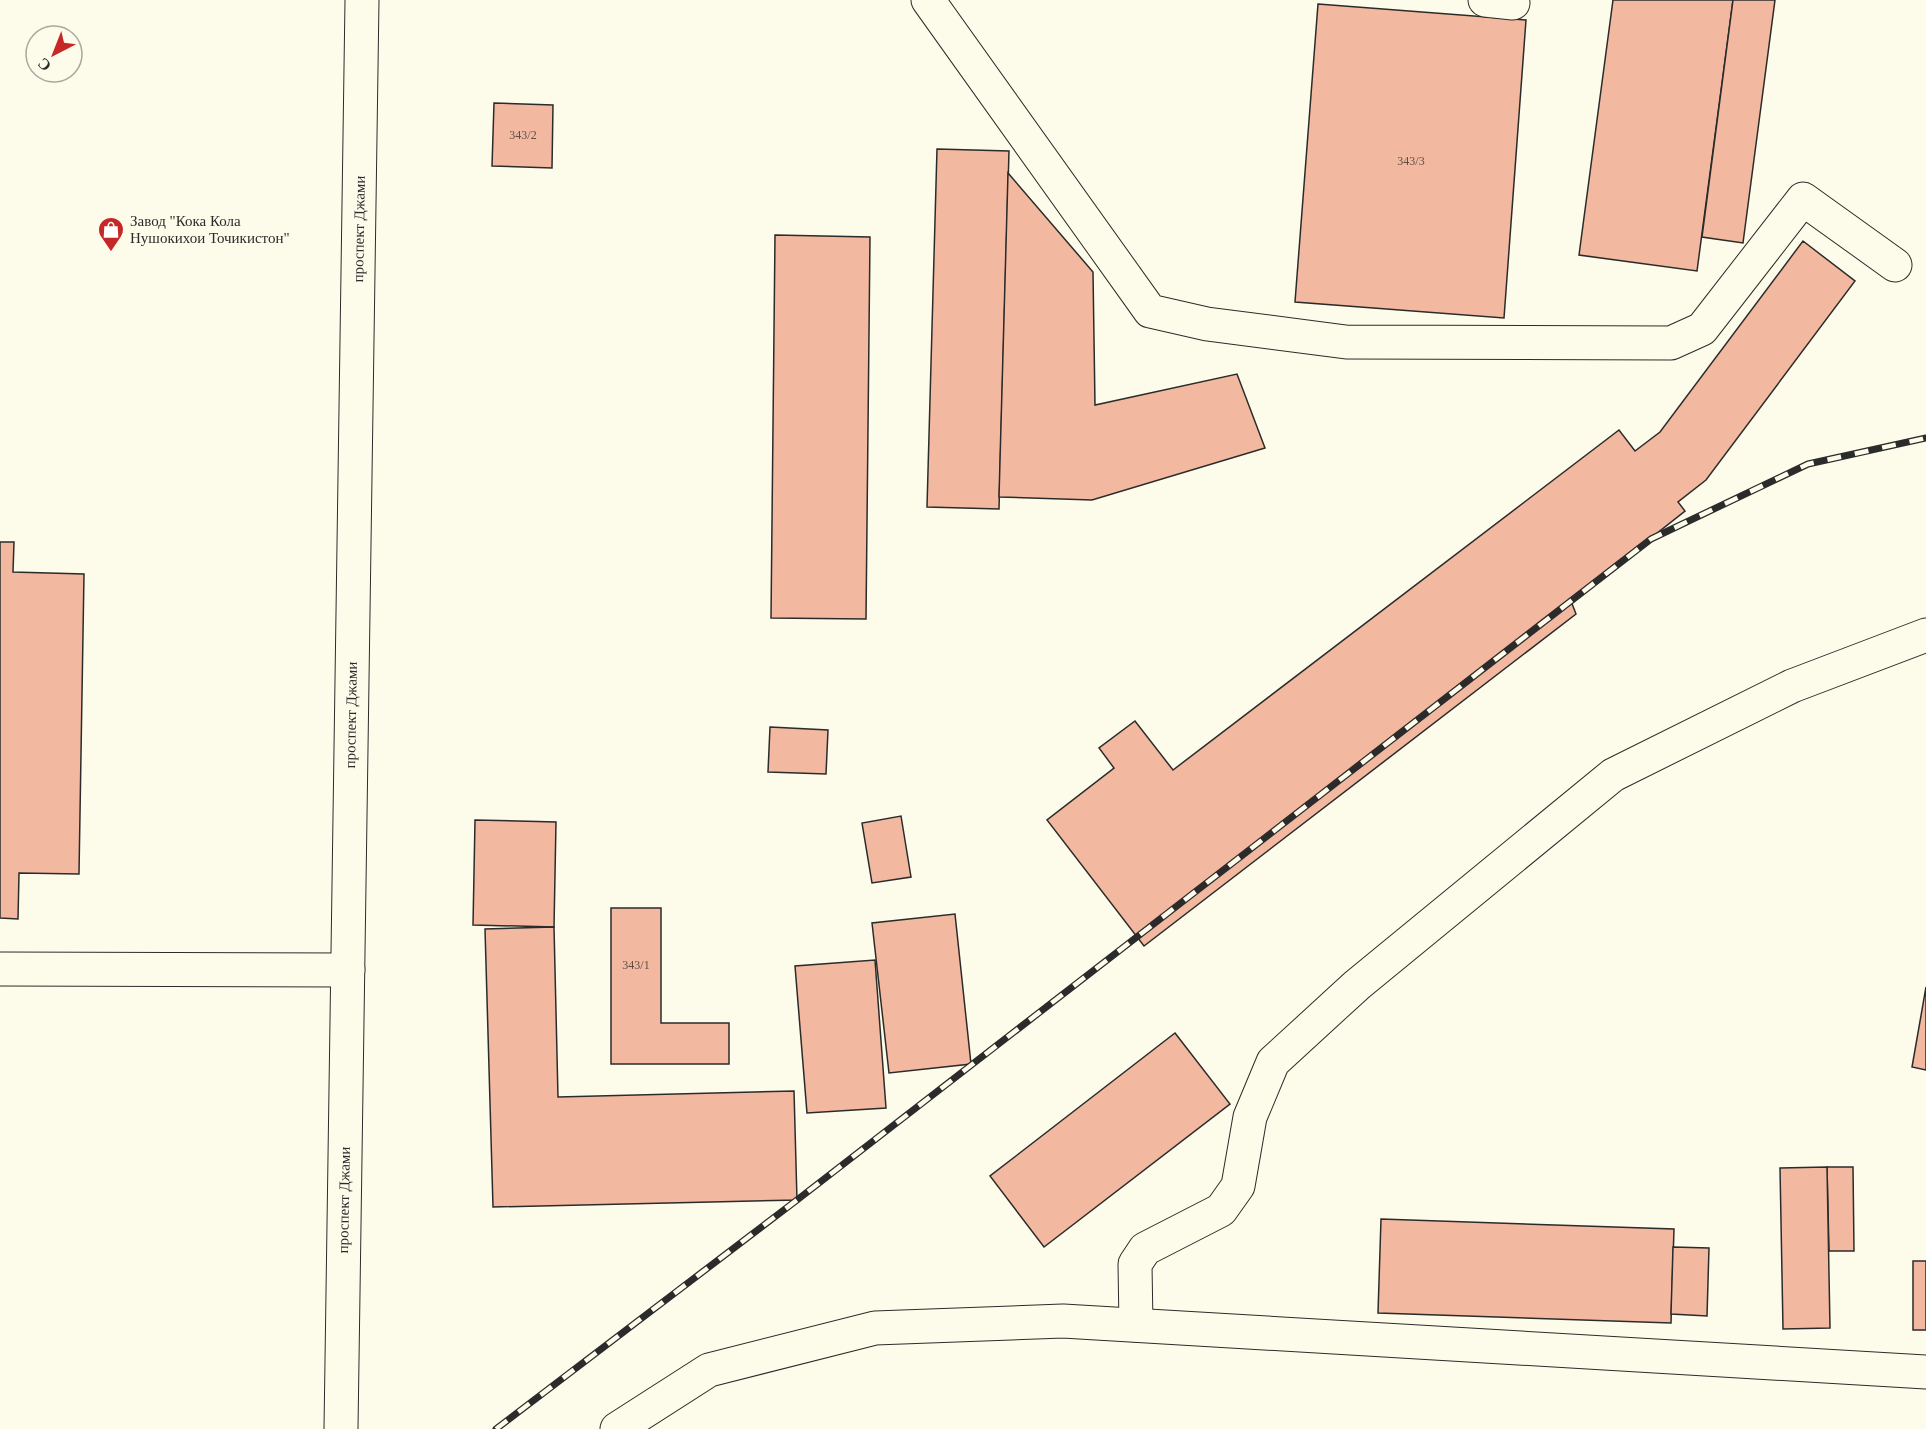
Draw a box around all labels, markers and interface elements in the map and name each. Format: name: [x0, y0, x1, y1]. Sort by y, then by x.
north arrow: [24, 24, 84, 84]
text: С: [34, 55, 54, 75]
house number: 343/2: [509, 128, 537, 142]
house number: 343/3: [1397, 154, 1425, 168]
street label: проспект Джами: [350, 175, 368, 283]
place label: Завод "Кока Кола Нушокихои Точикистон": [130, 213, 290, 246]
shop icon: Завод "Кока Кола Нушокихои Точикистон": [96, 215, 126, 253]
street label: проспект Джами: [342, 661, 360, 769]
house number: 343/1: [622, 958, 650, 972]
street label: проспект Джами: [335, 1146, 353, 1254]

